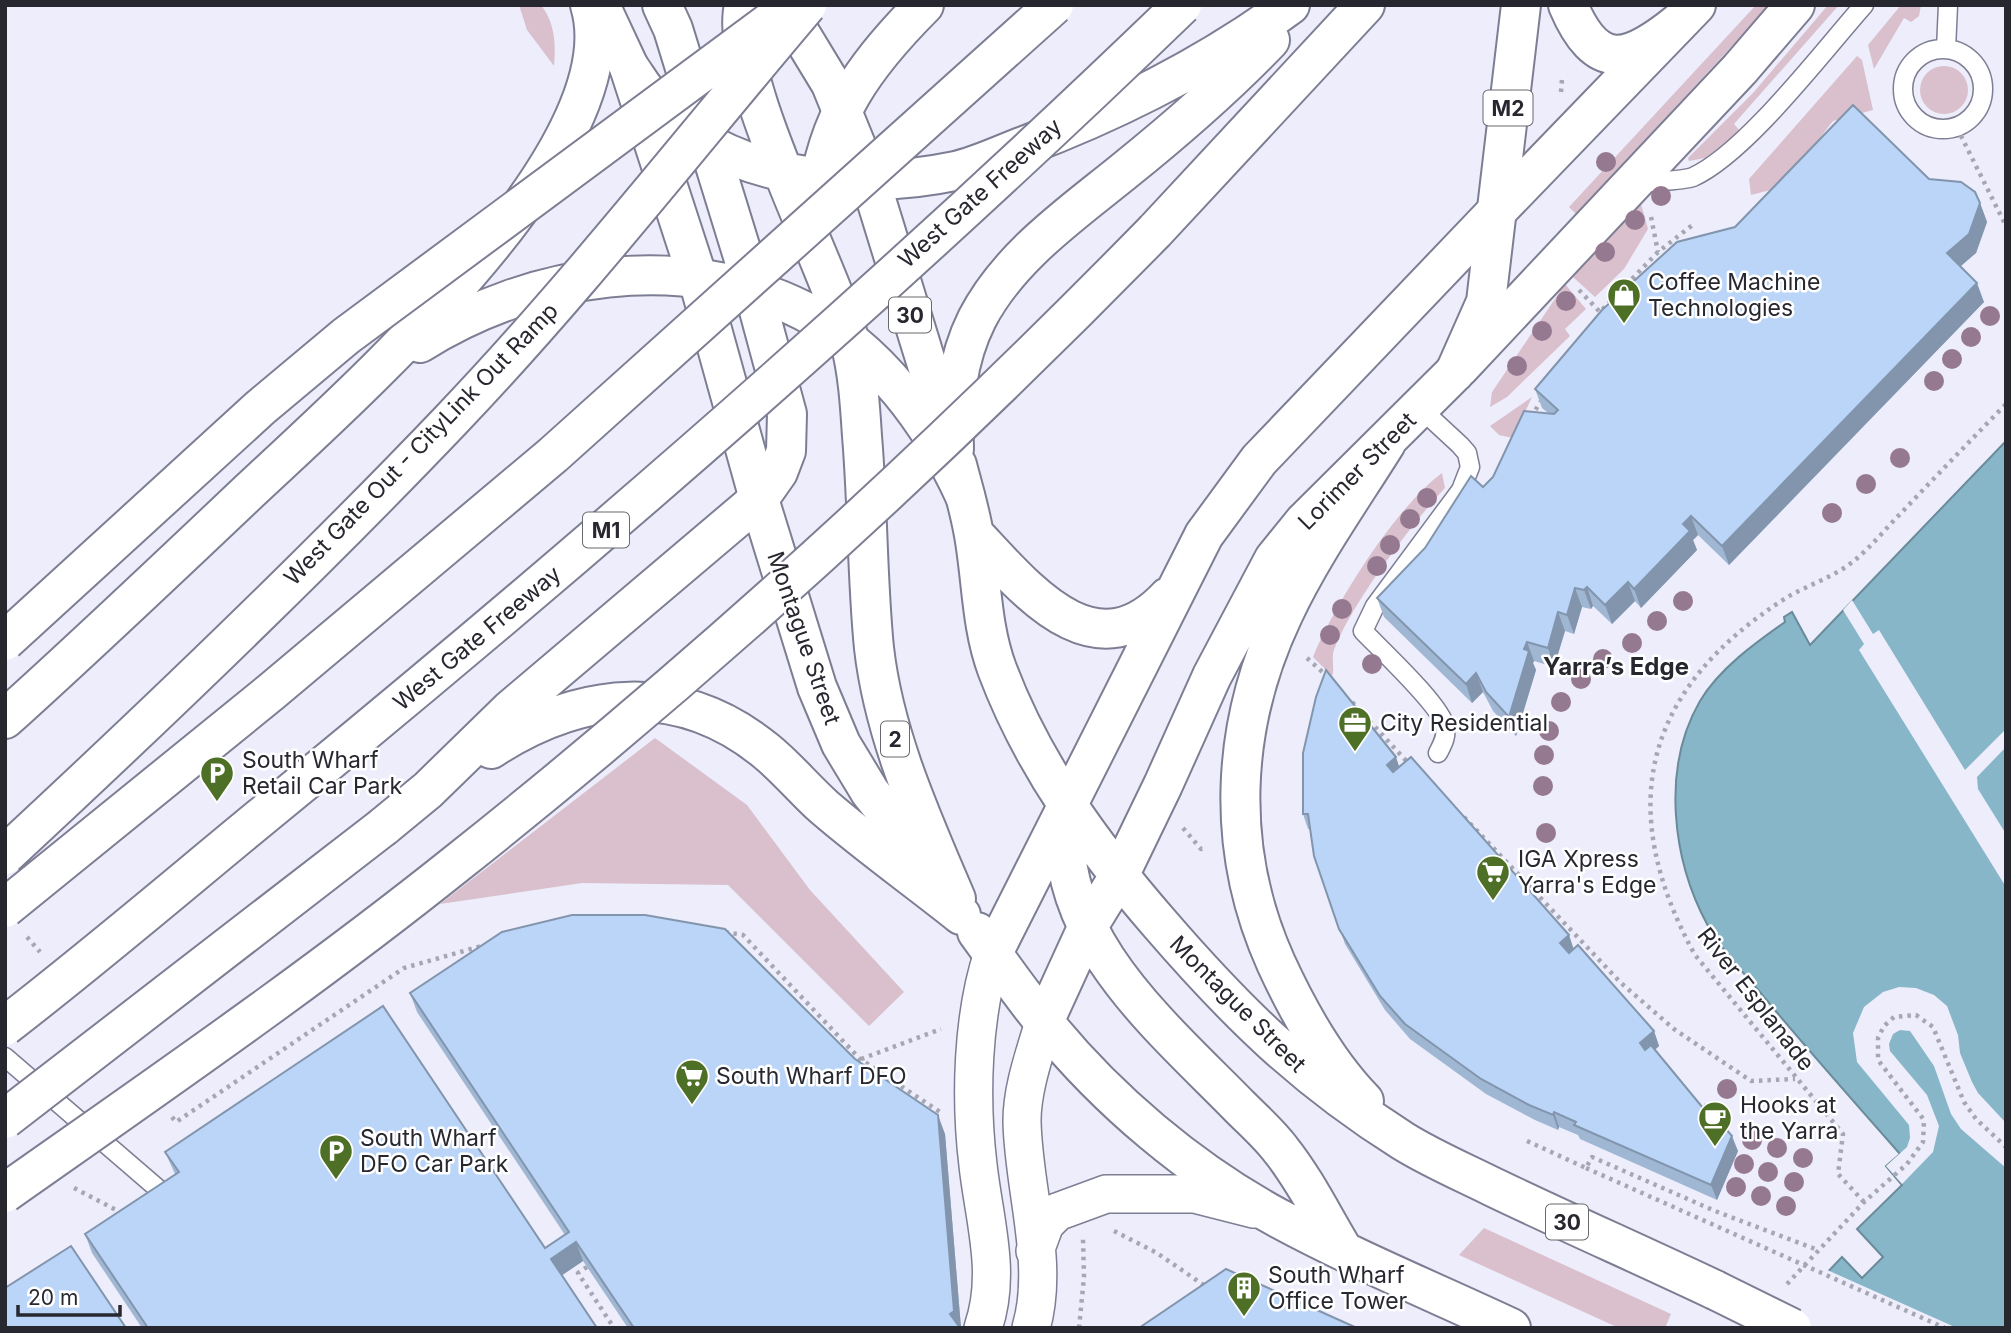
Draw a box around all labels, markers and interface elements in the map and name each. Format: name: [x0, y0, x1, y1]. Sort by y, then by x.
road number: M2: [1484, 90, 1532, 126]
street label: West Gate Freeway: [893, 112, 1068, 274]
place label: Coffee Machine Technologies: [1648, 268, 1820, 322]
shop icon: Coffee Machine Technologies: [1605, 276, 1643, 325]
street label: West Gate Out - CityLink Out Ramp: [278, 297, 564, 591]
road number: 30: [889, 298, 931, 332]
street label: Lorimer Street: [1292, 406, 1422, 536]
road number: M1: [583, 512, 629, 548]
street label: Montague Street: [761, 548, 847, 729]
street label: West Gate Freeway: [387, 560, 567, 716]
district label: Yarra’s Edge: [1543, 652, 1689, 681]
office icon: City Residential: [1336, 704, 1374, 753]
place label: City Residential: [1380, 709, 1548, 737]
road number: 2: [881, 722, 909, 756]
place label: South Wharf Retail Car Park: [242, 746, 403, 800]
parking icon: South Wharf Retail Car Park: [198, 754, 236, 803]
place label: IGA Xpress Yarra's Edge: [1518, 845, 1656, 899]
supermarket icon: IGA Xpress Yarra's Edge: [1474, 853, 1512, 902]
street label: River Esplanade: [1691, 922, 1821, 1076]
street label: Montague Street: [1164, 930, 1312, 1078]
supermarket icon: South Wharf DFO: [673, 1057, 711, 1106]
place label: South Wharf DFO: [716, 1062, 907, 1090]
place label: Hooks at the Yarra: [1740, 1091, 1839, 1145]
cafe icon: Hooks at the Yarra: [1696, 1099, 1734, 1148]
place label: South Wharf DFO Car Park: [360, 1124, 509, 1178]
parking icon: South Wharf DFO Car Park: [317, 1132, 355, 1181]
road number: 30: [1546, 1204, 1588, 1240]
place label: South Wharf Office Tower: [1268, 1261, 1408, 1315]
building icon: South Wharf Office Tower: [1225, 1269, 1263, 1318]
scale bar: [18, 1274, 119, 1318]
text: 20 m: [28, 1285, 78, 1310]

